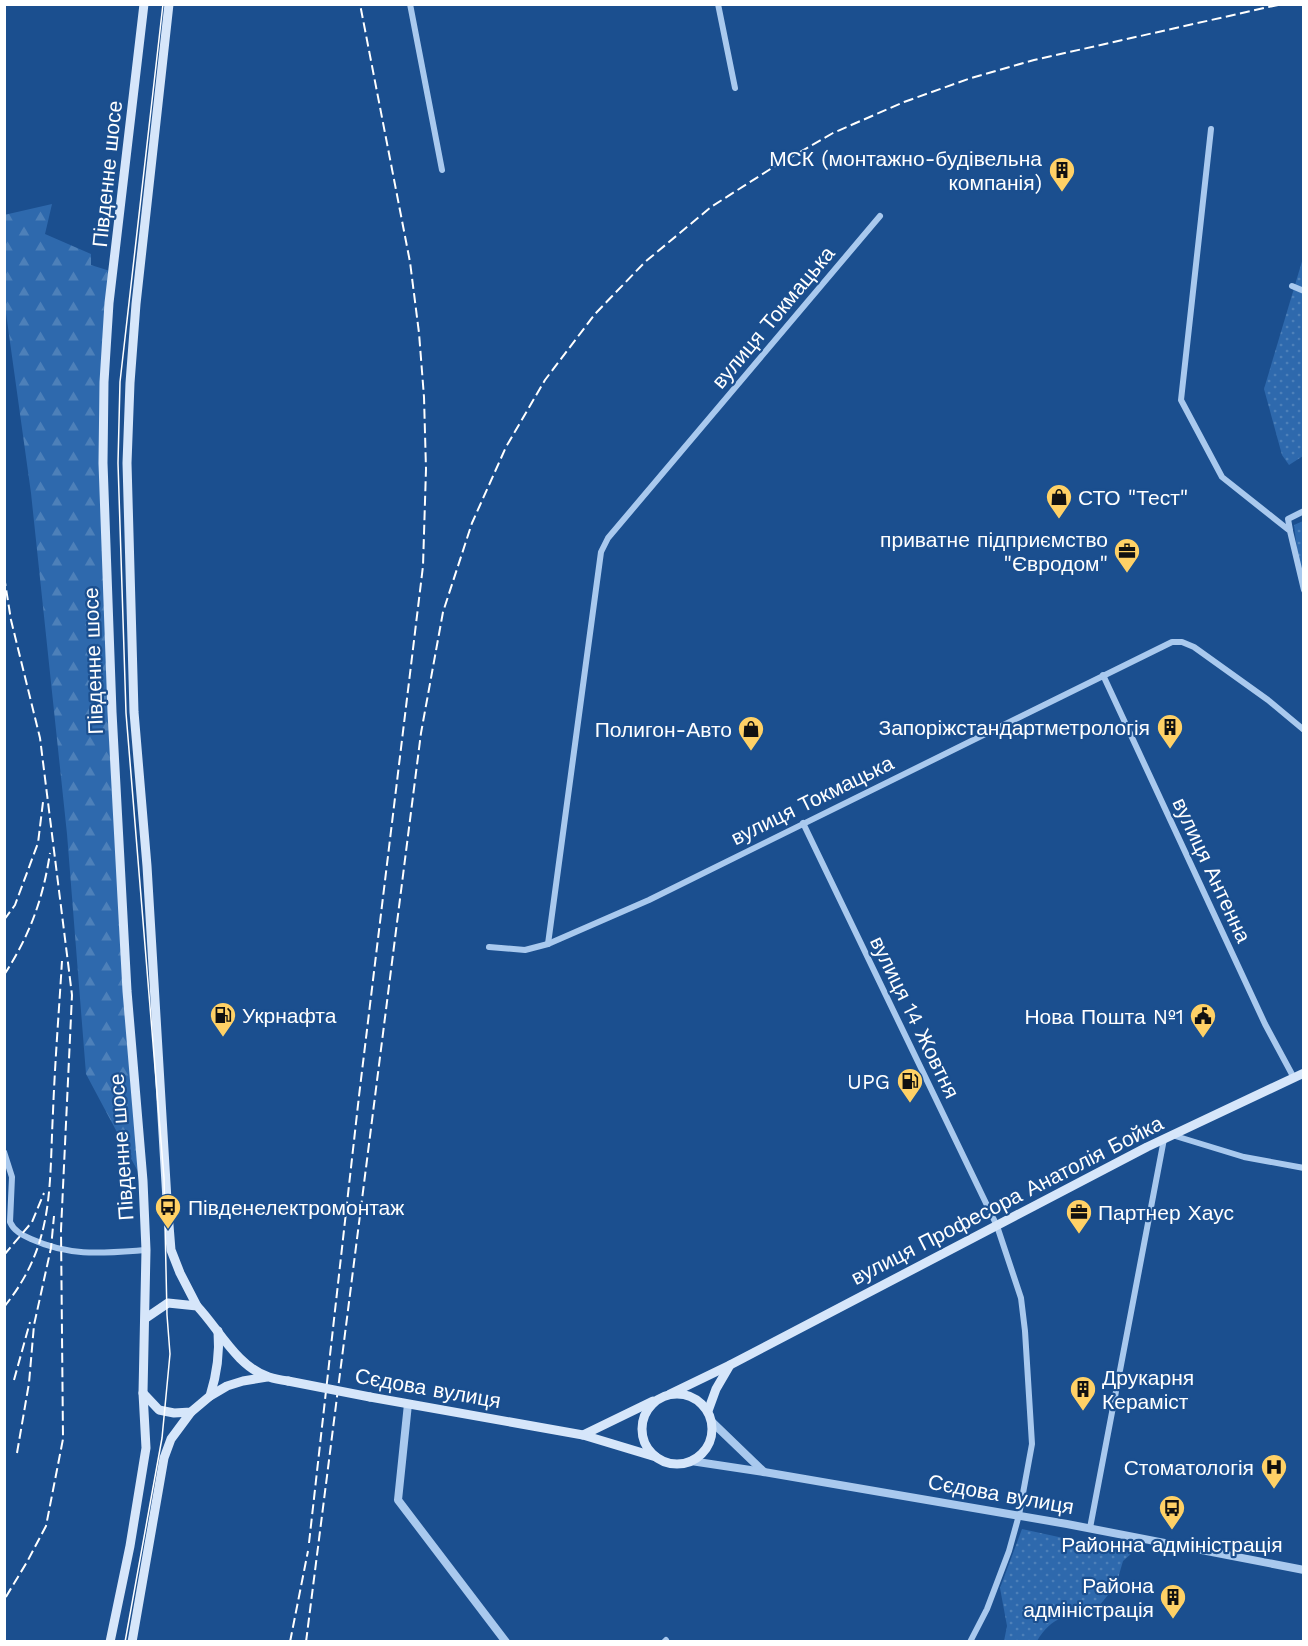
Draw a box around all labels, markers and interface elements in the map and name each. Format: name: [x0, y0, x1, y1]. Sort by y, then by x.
street label: Південне шосе: [87, 99, 127, 249]
place label: МСК (монтажно-будівельна компанія): [769, 146, 1042, 195]
building icon: МСК (монтажно-будівельна компанія): [1047, 155, 1077, 193]
street label: вулиця Токмацька: [706, 241, 840, 393]
shop icon: СТО "Тест": [1044, 482, 1074, 520]
place label: СТО "Тест": [1078, 485, 1188, 510]
place label: приватне підприємство "Євродом": [880, 527, 1108, 576]
office icon: приватне підприємство "Євродом": [1112, 536, 1142, 574]
street label: Південне шосе: [78, 587, 108, 735]
building icon: Запоріжстандартметрологія: [1155, 712, 1185, 750]
shop icon: Полигон-Авто: [736, 714, 766, 752]
place label: Запоріжстандартметрологія: [878, 715, 1150, 740]
place label: Полигон-Авто: [595, 717, 732, 742]
street label: вулиця Токмацька: [727, 750, 898, 850]
street label: вулиця Антенна: [1168, 794, 1257, 947]
street label: вулиця 14 Жовтня: [865, 932, 965, 1102]
fuel station icon: Укрнафта: [208, 1000, 238, 1038]
public building icon: Нова Пошта №1: [1188, 1001, 1218, 1039]
place label: Укрнафта: [242, 1003, 337, 1028]
place label: Нова Пошта №1: [1024, 1004, 1184, 1029]
fuel station icon: UPG: [895, 1066, 925, 1104]
place label: UPG: [847, 1069, 890, 1094]
street label: Південне шосе: [103, 1073, 139, 1221]
street label: вулиця Професора Анатолія Бойка: [847, 1110, 1168, 1290]
bus stop icon: Південелектромонтаж: [153, 1192, 183, 1230]
place label: Південелектромонтаж: [188, 1195, 404, 1220]
office icon: Партнер Хаус: [1064, 1197, 1094, 1235]
place label: Партнер Хаус: [1098, 1200, 1234, 1225]
street label: Сєдова вулиця: [353, 1363, 503, 1413]
place label: Друкарня Кераміст: [1102, 1365, 1194, 1414]
building icon: Друкарня Кераміст: [1068, 1374, 1098, 1412]
hospital icon: Стоматологія: [1259, 1452, 1289, 1490]
place label: Стоматологія: [1124, 1455, 1254, 1480]
street label: Сєдова вулиця: [926, 1469, 1076, 1519]
bus stop icon: Районна адміністрація: [1157, 1493, 1187, 1531]
place label: Районна адміністрація: [1061, 1532, 1283, 1557]
place label: Района адміністрація: [1023, 1573, 1154, 1622]
building icon: Района адміністрація: [1158, 1582, 1188, 1620]

